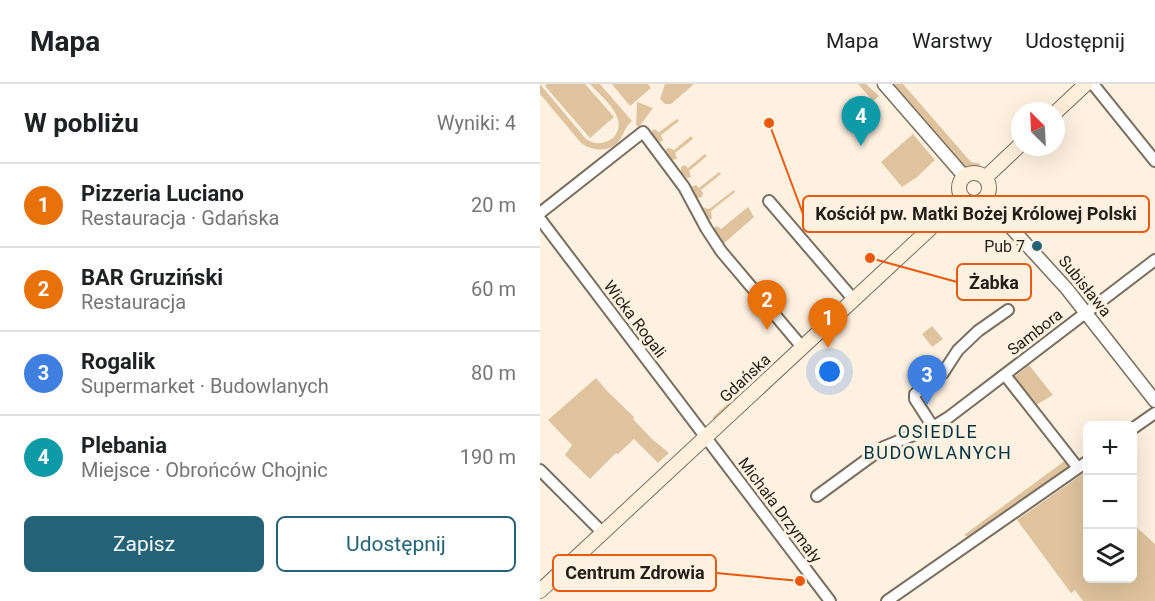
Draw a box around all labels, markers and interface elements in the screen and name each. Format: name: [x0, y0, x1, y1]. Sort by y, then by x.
text: Mapa: [30, 25, 100, 58]
text: Mapa: [826, 29, 879, 53]
text: Warstwy: [912, 29, 992, 53]
text: Udostępnij: [1025, 29, 1125, 53]
pin: 4: [842, 97, 880, 146]
north arrow: [1011, 102, 1065, 156]
text: W pobliżu: [24, 108, 139, 138]
text: Wyniki: 4: [437, 111, 516, 135]
text: Pizzeria Luciano: [81, 181, 244, 206]
text: 1: [38, 193, 49, 217]
text: 20 m: [471, 193, 516, 217]
callout: Kościół pw. Matki Bożej Królowej Polski: [803, 196, 1149, 232]
text: Kościół pw. Matki Bożej Królowej Polski: [815, 203, 1137, 224]
text: Restauracja · Gdańska: [81, 206, 279, 230]
place label: Pub 7: [984, 237, 1025, 256]
marker: Pub 7: [1030, 239, 1044, 253]
street label: Subisława: [1055, 252, 1115, 320]
callout: Żabka: [957, 264, 1031, 300]
text: BAR Gruziński: [81, 265, 223, 290]
text: Żabka: [969, 272, 1019, 293]
text: 2: [38, 277, 49, 301]
text: 60 m: [471, 277, 516, 301]
street label: Wicka Rogali: [600, 277, 670, 361]
pin: 2: [748, 280, 786, 330]
text: Restauracja: [81, 290, 186, 314]
pin: 1: [808, 298, 848, 348]
street label: Sambora: [1004, 305, 1066, 359]
text: Rogalik: [81, 349, 155, 374]
street label: Gdańska: [716, 350, 774, 406]
pin: 3: [908, 356, 946, 405]
your location: [815, 357, 844, 386]
text: 3: [38, 361, 49, 385]
text: 80 m: [471, 361, 516, 385]
text: Supermarket · Budowlanych: [81, 374, 329, 398]
district label: OSIEDLE BUDOWLANYCH: [864, 421, 1012, 463]
map controls: [1083, 421, 1137, 583]
button: +: [1083, 421, 1137, 475]
text: Plebania: [81, 433, 167, 458]
text: 4: [38, 445, 49, 469]
text: 190 m: [460, 445, 516, 469]
street label: Michała Drzymały: [734, 454, 826, 567]
text: Miejsce · Obrońców Chojnic: [81, 458, 328, 482]
button: −: [1083, 475, 1137, 529]
button: Zapisz: [24, 516, 264, 572]
button: Udostępnij: [276, 516, 516, 572]
button: layers: [1083, 529, 1137, 583]
callout: Centrum Zdrowia: [553, 555, 716, 591]
text: Centrum Zdrowia: [565, 562, 705, 583]

